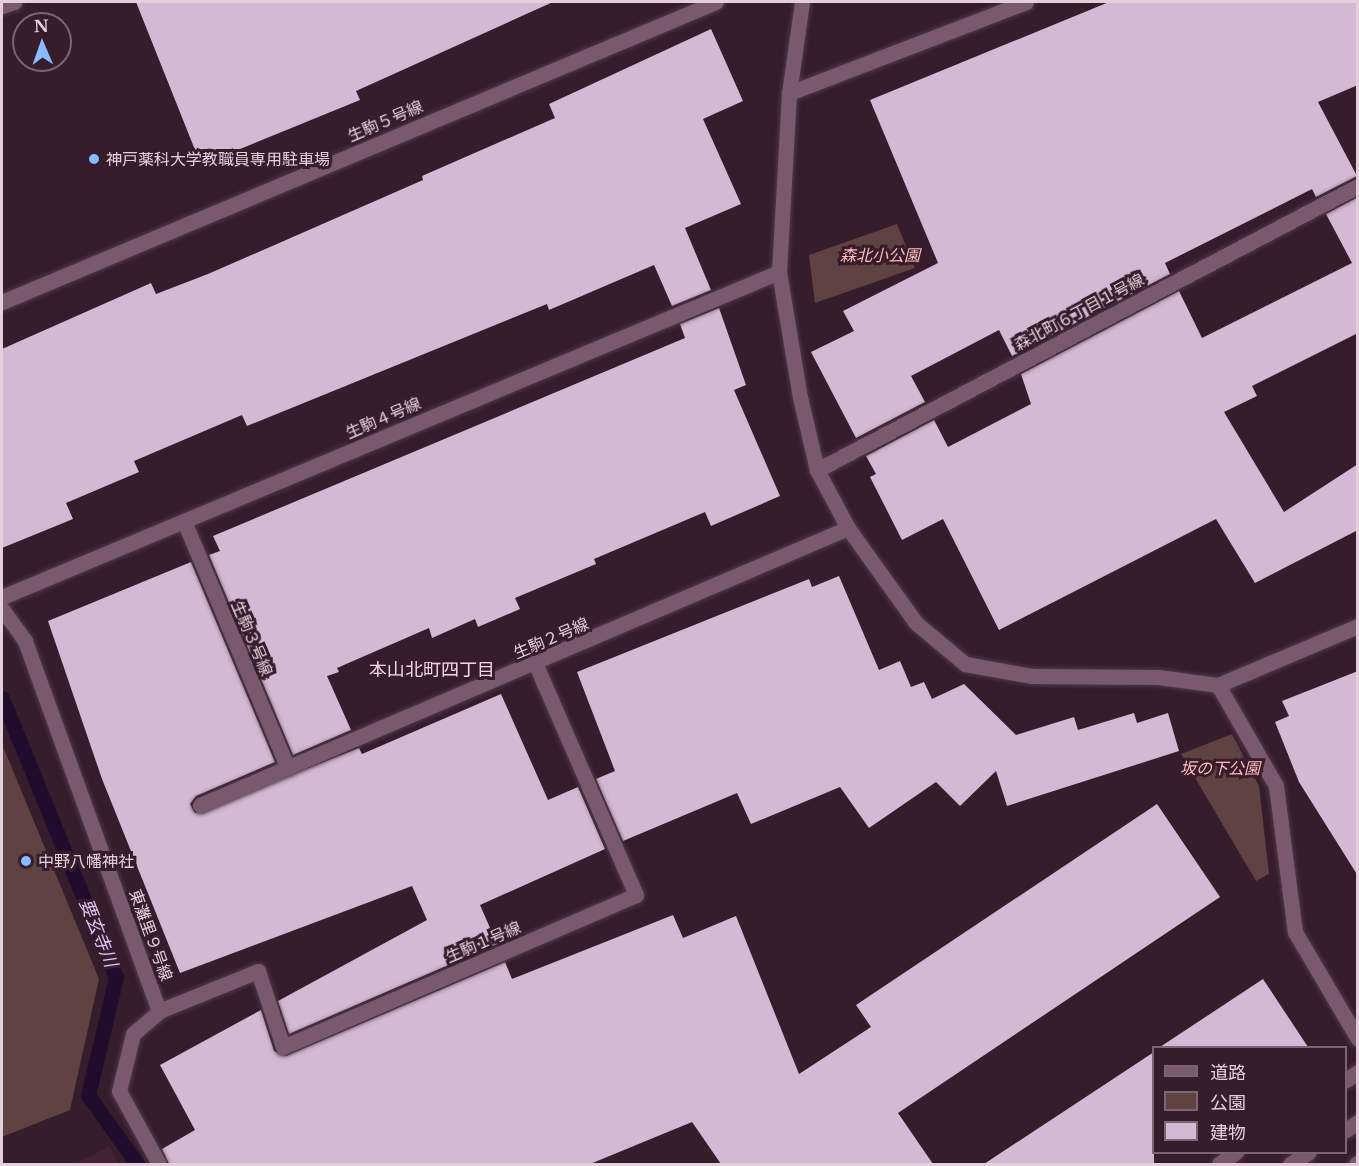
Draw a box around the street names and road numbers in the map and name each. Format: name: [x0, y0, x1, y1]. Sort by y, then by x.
street label: 生駒５号線: [344, 97, 426, 145]
street label: 森北町６丁目１号線: [1011, 270, 1147, 354]
street label: 生駒４号線: [342, 394, 424, 442]
street label: 生駒３号線: [228, 597, 276, 679]
street label: 生駒２号線: [510, 614, 592, 662]
street label: 東灘里９号線: [126, 887, 176, 983]
street label: 生駒１号線: [442, 918, 524, 966]

